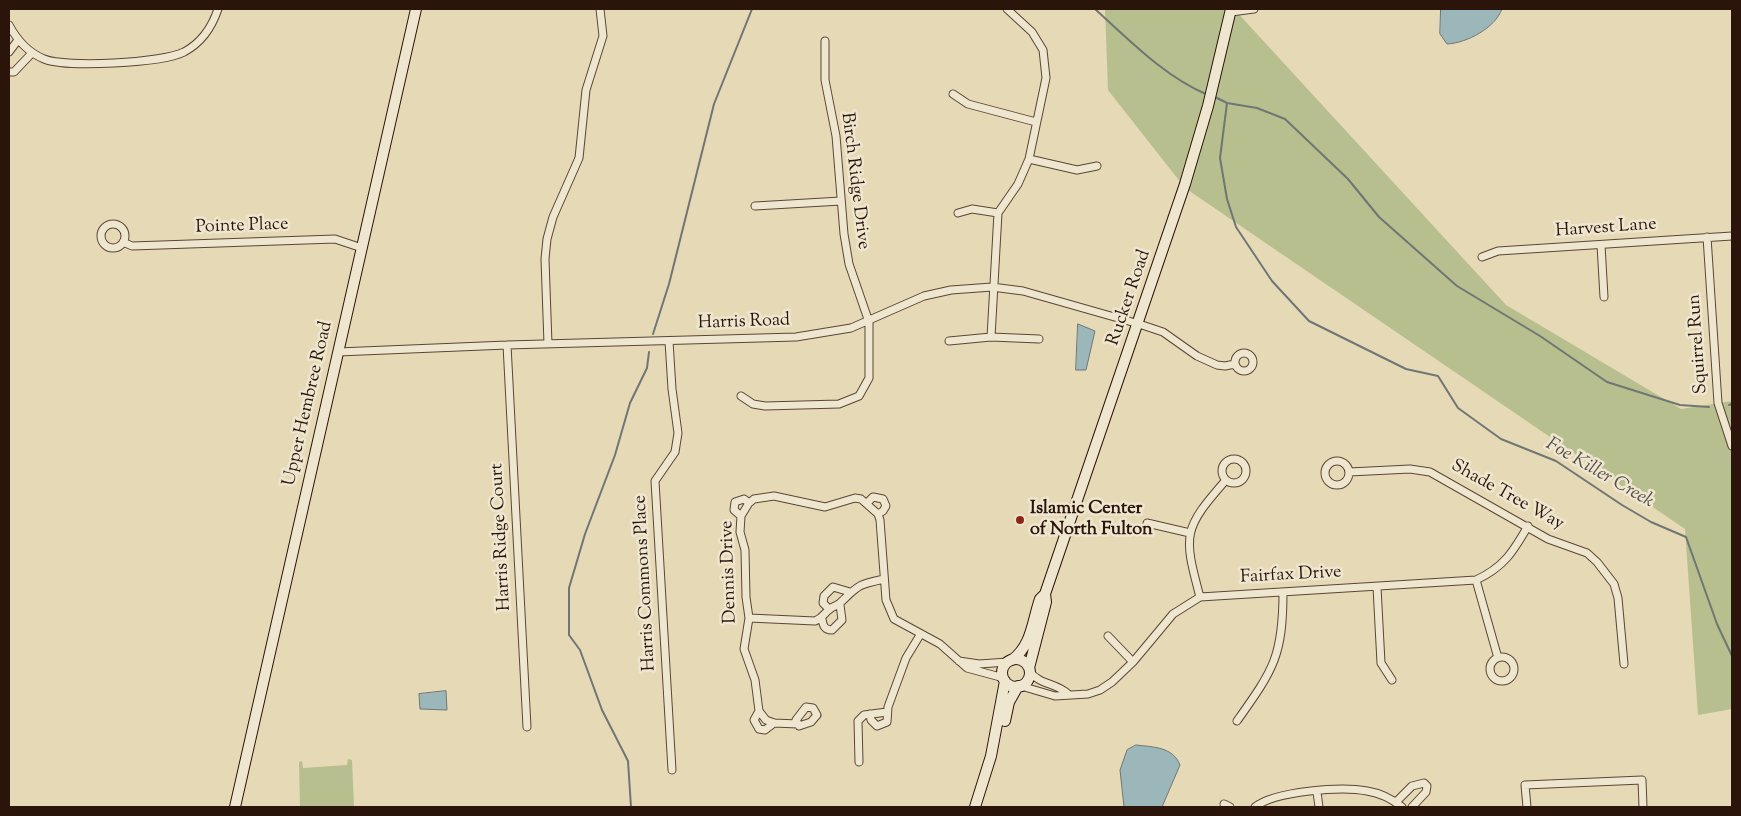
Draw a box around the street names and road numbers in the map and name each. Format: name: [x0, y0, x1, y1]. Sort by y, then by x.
street label: Birch Ridge Drive: [835, 111, 873, 251]
street label: Pointe Place: [195, 215, 289, 239]
street label: Harvest Lane: [1555, 215, 1657, 243]
street label: Rucker Road: [1104, 247, 1156, 349]
street label: Squirrel Run: [1685, 293, 1713, 395]
street label: Harris Road: [698, 311, 790, 335]
street label: Upper Hembree Road: [280, 320, 338, 488]
street label: Shade Tree Way: [1447, 456, 1567, 536]
street label: Harris Ridge Court: [487, 463, 517, 611]
street label: Harris Commons Place: [631, 494, 661, 672]
street label: Dennis Drive: [717, 520, 743, 624]
street label: Fairfax Drive: [1240, 563, 1342, 589]

